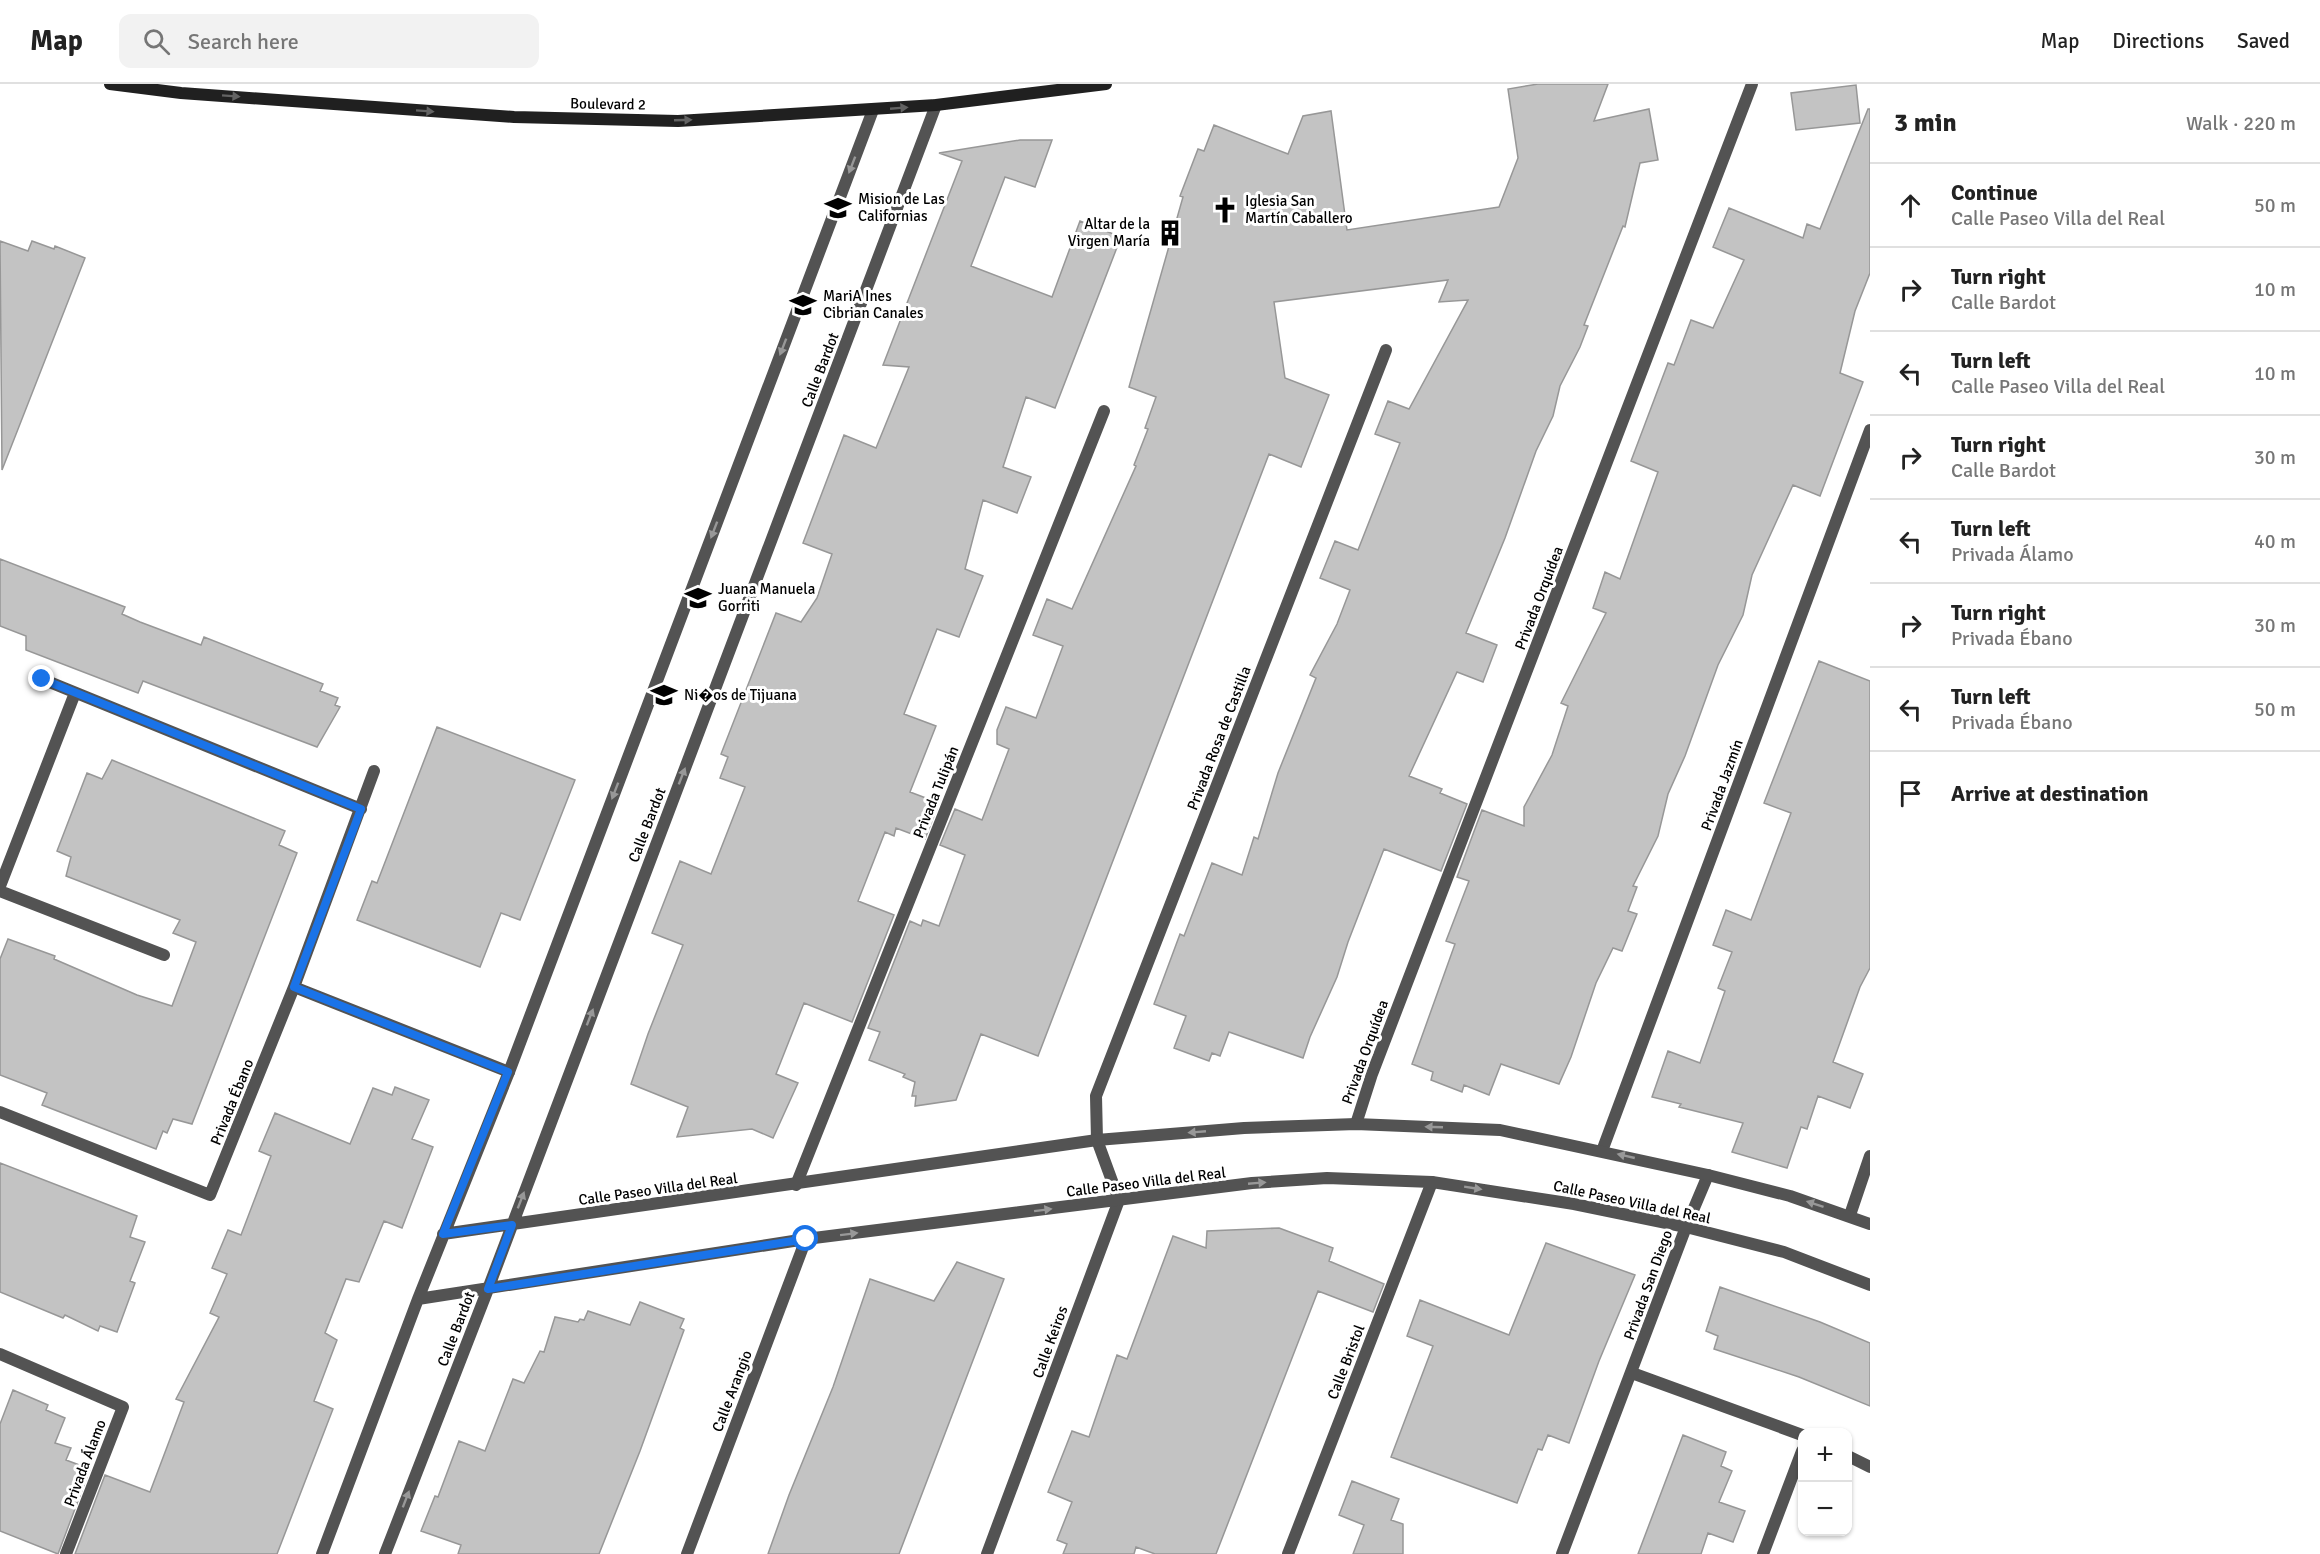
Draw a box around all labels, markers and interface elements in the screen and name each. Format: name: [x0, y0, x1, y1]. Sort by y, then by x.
search box: [119, 14, 539, 68]
text: Map: [30, 24, 83, 58]
icon: search: [140, 25, 173, 58]
text: Search here: [188, 28, 299, 55]
text: Map: [2041, 28, 2079, 54]
text: Directions: [2112, 28, 2204, 54]
text: Saved: [2237, 28, 2290, 54]
one-way arrow: [221, 92, 240, 101]
street label: Boulevard 2: [570, 94, 646, 114]
one-way arrow: [889, 103, 908, 113]
one-way arrow: [416, 106, 435, 115]
text: 3 min: [1894, 107, 1957, 139]
text: Walk · 220 m: [2186, 111, 2296, 136]
one-way arrow: [674, 116, 693, 125]
one-way arrow: [847, 156, 857, 174]
text: Continue: [1951, 179, 2038, 206]
icon: ahead: [1894, 189, 1927, 222]
place label: Mision de Las Californias: [858, 190, 945, 225]
place label: Iglesia San Martín Caballero: [1245, 192, 1353, 227]
school or university icon: Mision de Las Californias: [823, 193, 853, 223]
text: 50 m: [2254, 193, 2296, 218]
church icon: Iglesia San Martín Caballero: [1210, 195, 1240, 225]
text: Calle Paseo Villa del Real: [1951, 206, 2165, 231]
place label: Altar de la Virgen María: [1068, 215, 1150, 250]
building icon: Altar de la Virgen María: [1155, 218, 1185, 248]
text: Turn right: [1951, 263, 2046, 290]
icon: right: [1894, 273, 1927, 306]
text: 10 m: [2254, 277, 2296, 302]
place label: MariA Ines Cibrian Canales: [823, 287, 924, 322]
school or university icon: MariA Ines Cibrian Canales: [788, 290, 818, 320]
text: Calle Bardot: [1951, 290, 2056, 315]
street label: Calle Bardot: [797, 330, 843, 410]
one-way arrow: [778, 339, 788, 357]
text: Turn left: [1951, 347, 2031, 374]
icon: left: [1894, 357, 1927, 390]
text: 10 m: [2254, 361, 2296, 386]
text: Calle Paseo Villa del Real: [1951, 374, 2165, 399]
text: Turn right: [1951, 431, 2046, 458]
icon: right: [1894, 441, 1927, 474]
text: 30 m: [2254, 445, 2296, 470]
text: Calle Bardot: [1951, 458, 2056, 483]
text: Turn left: [1951, 515, 2031, 542]
one-way arrow: [709, 521, 718, 539]
icon: left: [1894, 525, 1927, 558]
text: 40 m: [2254, 529, 2296, 554]
text: Privada Álamo: [1951, 542, 2074, 567]
street label: Privada Orquídea: [1511, 544, 1567, 652]
place label: Juana Manuela Gorriti: [718, 580, 815, 615]
school or university icon: Juana Manuela Gorriti: [683, 583, 713, 613]
text: Turn right: [1951, 599, 2046, 626]
icon: right: [1894, 609, 1927, 642]
text: 30 m: [2254, 613, 2296, 638]
text: Privada Ébano: [1951, 626, 2073, 651]
street label: Privada Rosa de Castilla: [1183, 663, 1255, 813]
route end: [28, 665, 54, 691]
school or university icon: Ni�os de Tijuana: [649, 680, 679, 710]
text: Turn left: [1951, 683, 2031, 710]
place label: Ni�os de Tijuana: [684, 686, 797, 704]
icon: left: [1894, 693, 1927, 726]
text: 50 m: [2254, 697, 2296, 722]
text: Privada Ébano: [1951, 710, 2073, 735]
street label: Privada Jazmín: [1697, 737, 1747, 833]
street label: Privada Tulipán: [909, 743, 963, 841]
one-way arrow: [678, 767, 687, 785]
icon: arrive: [1894, 777, 1927, 810]
text: Arrive at destination: [1951, 780, 2148, 807]
one-way arrow: [610, 782, 619, 800]
street label: Calle Bardot: [624, 785, 670, 865]
street label: Privada Orquídea: [1338, 997, 1392, 1107]
one-way arrow: [586, 1008, 596, 1026]
street label: Privada Ébano: [206, 1056, 257, 1148]
one-way arrow: [1424, 1122, 1443, 1131]
one-way arrow: [1188, 1127, 1207, 1137]
one-way arrow: [1617, 1151, 1635, 1161]
street label: Calle Paseo Villa del Real: [1065, 1163, 1227, 1201]
street label: Calle Paseo Villa del Real: [577, 1169, 739, 1209]
street label: Calle Paseo Villa del Real: [1552, 1177, 1712, 1227]
one-way arrow: [1248, 1178, 1267, 1188]
one-way arrow: [1463, 1184, 1482, 1193]
one-way arrow: [517, 1191, 527, 1209]
one-way arrow: [1806, 1199, 1824, 1208]
one-way arrow: [1034, 1205, 1053, 1214]
route start: [792, 1225, 818, 1251]
street label: Privada San Diego: [1620, 1227, 1676, 1342]
one-way arrow: [840, 1229, 859, 1238]
street label: Calle Bardot: [433, 1289, 479, 1369]
street label: Calle Keiros: [1029, 1303, 1072, 1381]
street label: Calle Bristol: [1324, 1322, 1368, 1402]
street label: Calle Arangio: [708, 1347, 756, 1434]
street label: Privada Álamo: [59, 1416, 110, 1509]
map controls: [1798, 1428, 1852, 1536]
button: +: [1798, 1428, 1852, 1482]
button: −: [1798, 1482, 1852, 1536]
one-way arrow: [402, 1490, 412, 1508]

